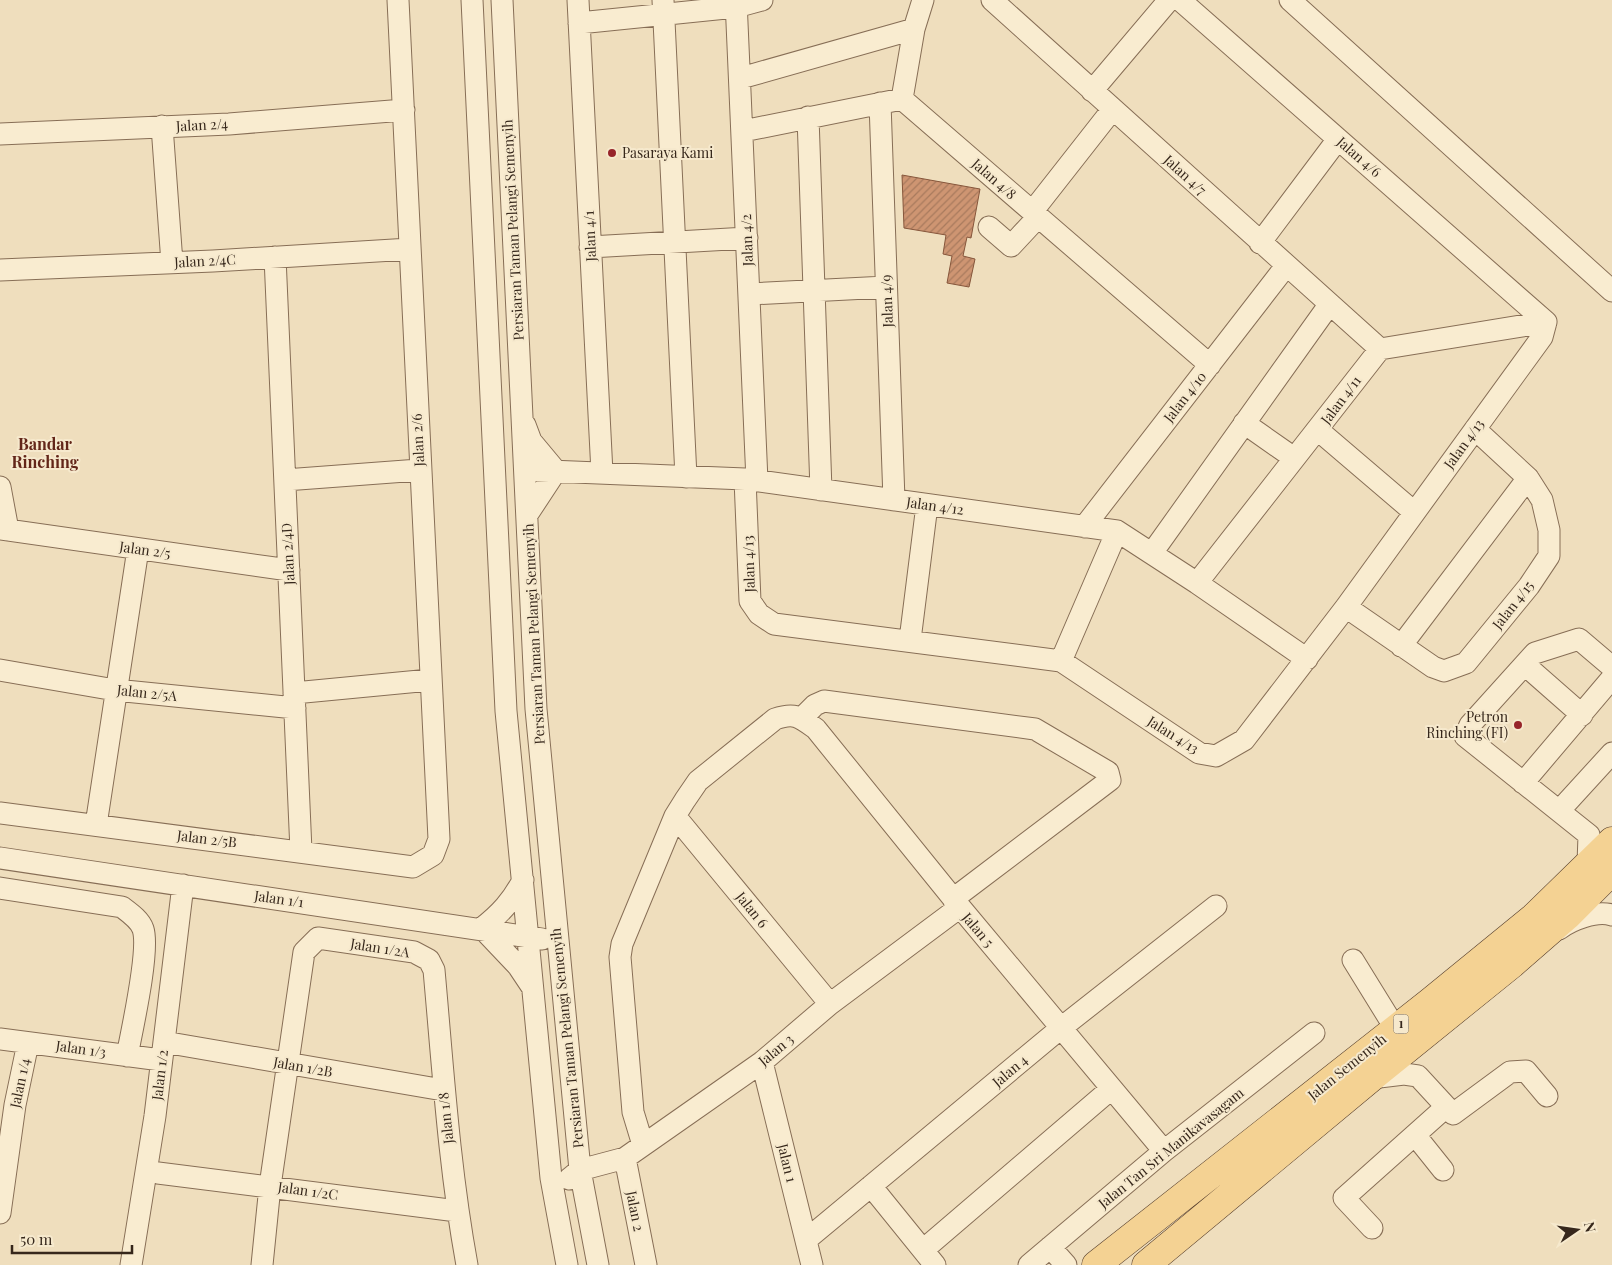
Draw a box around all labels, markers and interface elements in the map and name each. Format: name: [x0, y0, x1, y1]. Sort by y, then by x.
street label: Jalan 2/4: [175, 114, 228, 135]
street label: Persiaran Taman Pelangi Semenyih: [497, 118, 528, 341]
street label: Jalan 4/6: [1332, 131, 1386, 181]
place label: Pasaraya Kami: [622, 143, 713, 162]
marker: Pasaraya Kami: [606, 147, 618, 159]
street label: Jalan 4/7: [1159, 150, 1211, 199]
street label: Jalan 4/8: [967, 153, 1021, 203]
street label: Jalan 4/1: [579, 210, 600, 263]
street label: Jalan 4/2: [736, 213, 757, 268]
street label: Jalan 2/4C: [173, 249, 236, 272]
street label: Jalan 4/9: [876, 274, 897, 329]
street label: Jalan 4/10: [1158, 367, 1210, 427]
street label: Jalan 4/11: [1315, 372, 1365, 429]
street label: Jalan 2/6: [407, 413, 428, 468]
street label: Jalan 4/13: [1439, 415, 1488, 473]
district label: Bandar Rinching: [11, 433, 79, 472]
street label: Jalan 4/12: [904, 492, 965, 519]
street label: Persiaran Taman Pelangi Semenyih: [518, 522, 549, 745]
street label: Jalan 2/4D: [276, 523, 299, 587]
street label: Jalan 4/13: [738, 535, 759, 594]
street label: Jalan 2/5: [117, 536, 172, 563]
street label: Jalan 4/15: [1487, 576, 1538, 634]
street label: Jalan 2/5A: [115, 680, 178, 705]
place label: Petron Rinching (FI): [1426, 707, 1509, 742]
street label: Jalan 4/13: [1143, 711, 1203, 758]
marker: Petron Rinching (FI): [1512, 719, 1524, 731]
street label: Jalan 2/5B: [175, 825, 238, 852]
street label: Jalan 1/1: [252, 886, 305, 911]
street label: Jalan 6: [731, 887, 773, 932]
street label: Jalan 5: [958, 908, 999, 951]
street label: Persiaran Taman Pelangi Semenyih: [545, 926, 588, 1149]
street label: Jalan 1/2A: [348, 933, 411, 962]
road number: 1: [1394, 1014, 1408, 1034]
street label: Jalan 3: [753, 1029, 797, 1071]
street label: Jalan Semenyih: [1303, 1029, 1390, 1105]
street label: Jalan 1/3: [54, 1035, 107, 1061]
street label: Jalan 1/2: [147, 1048, 172, 1102]
street label: Jalan 4: [987, 1050, 1031, 1092]
street label: Jalan 1/2B: [271, 1052, 334, 1081]
street label: Jalan 1/4: [5, 1056, 34, 1110]
street label: Jalan Tan Sri Manikavasagam: [1093, 1083, 1248, 1213]
street label: Jalan 1/8: [433, 1091, 458, 1146]
street label: Jalan 1: [773, 1141, 801, 1184]
street label: Jalan 1/2C: [276, 1177, 339, 1204]
street label: Jalan 2: [622, 1188, 649, 1233]
north arrow: [1552, 1205, 1602, 1255]
text: N: [1580, 1220, 1601, 1234]
scale bar: [12, 1222, 132, 1254]
text: 50 m: [20, 1229, 53, 1249]

